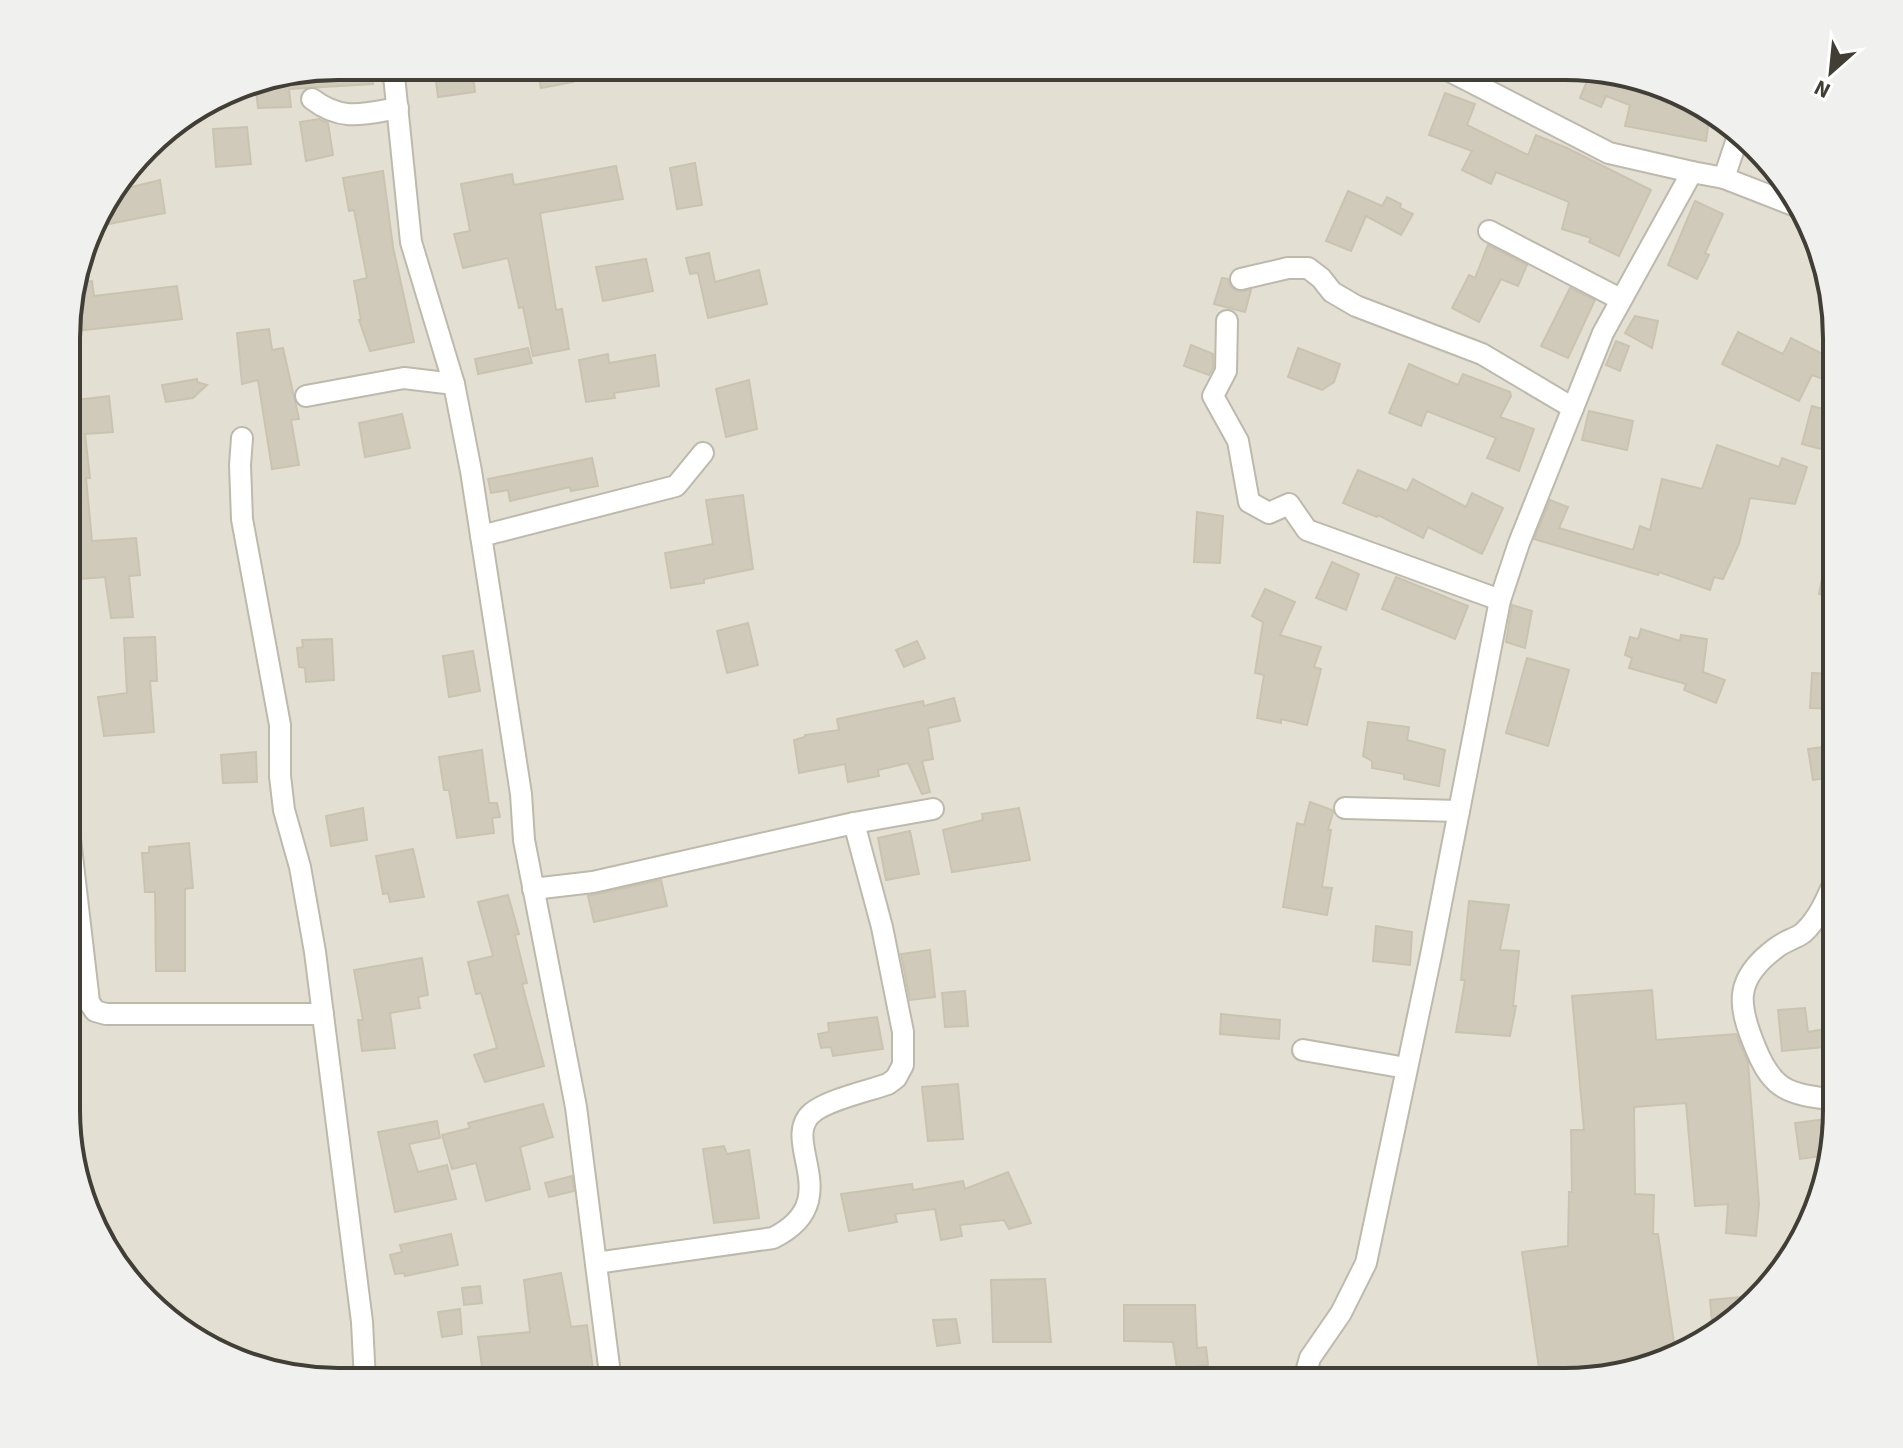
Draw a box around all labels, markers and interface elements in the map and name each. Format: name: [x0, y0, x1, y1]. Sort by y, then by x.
north arrow: [1791, 32, 1871, 112]
text: N: [1809, 71, 1836, 107]

